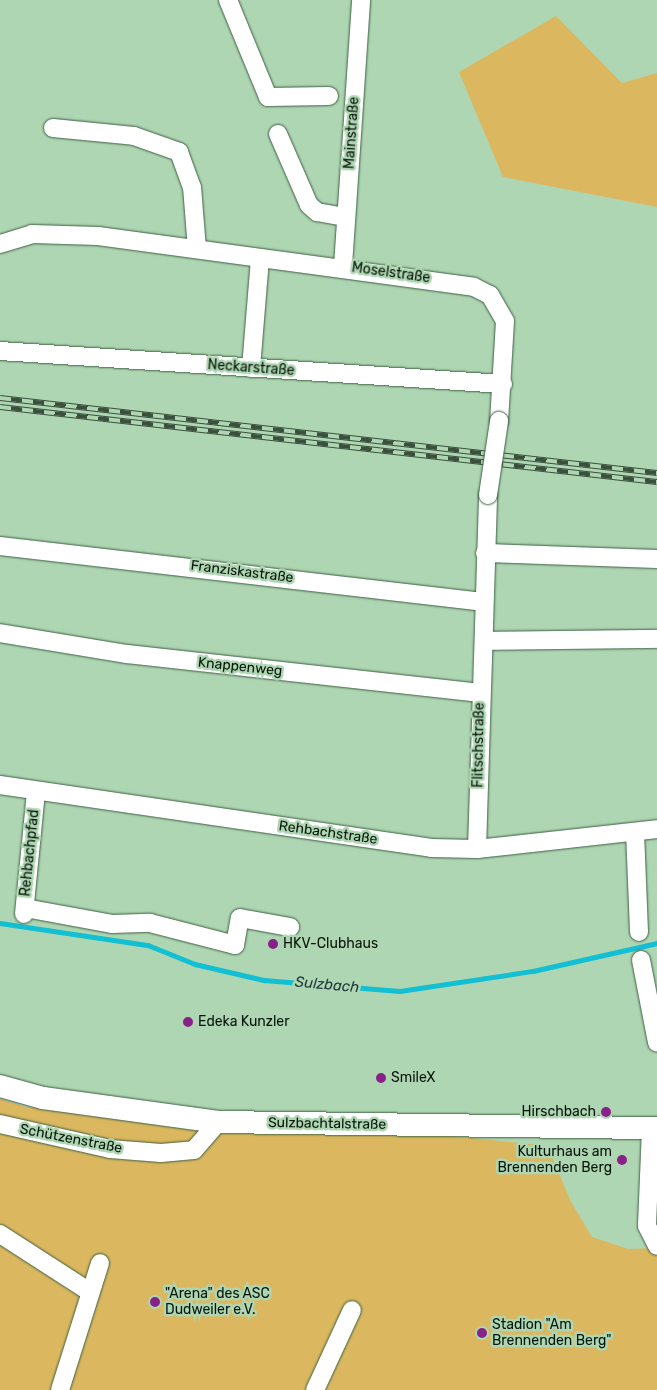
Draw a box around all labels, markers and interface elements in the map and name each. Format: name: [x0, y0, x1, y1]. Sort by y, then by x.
street label: Mainstraße: [341, 96, 363, 170]
street label: Moselstraße: [351, 259, 431, 287]
street label: Neckarstraße: [207, 357, 295, 379]
street label: Franziskastraße: [190, 557, 294, 587]
street label: Knappenweg: [197, 654, 283, 680]
street label: Flitschstraße: [470, 702, 488, 788]
street label: Rehbachpfad: [17, 809, 43, 897]
street label: Rehbachstraße: [278, 818, 378, 848]
place label: HKV-Clubhaus: [283, 936, 378, 952]
marker: HKV-Clubhaus: [267, 938, 279, 950]
water label: Sulzbach: [294, 973, 360, 997]
place label: Edeka Kunzler: [198, 1014, 290, 1030]
marker: Edeka Kunzler: [182, 1016, 194, 1028]
place label: SmileX: [391, 1070, 435, 1086]
marker: SmileX: [375, 1072, 387, 1084]
place label: Hirschbach: [522, 1104, 596, 1120]
marker: Hirschbach: [600, 1106, 612, 1118]
street label: Sulzbachtalstraße: [268, 1115, 386, 1133]
street label: Schützenstraße: [18, 1121, 124, 1157]
place label: Kulturhaus am Brennenden Berg: [498, 1144, 612, 1176]
marker: Kulturhaus am Brennenden Berg: [616, 1154, 628, 1166]
place label: "Arena" des ASC Dudweiler e.V.: [165, 1286, 270, 1318]
marker: "Arena" des ASC Dudweiler e.V.: [149, 1296, 161, 1308]
place label: Stadion "Am Brennenden Berg": [492, 1317, 612, 1350]
marker: Stadion "Am Brennenden Berg": [476, 1327, 488, 1339]

